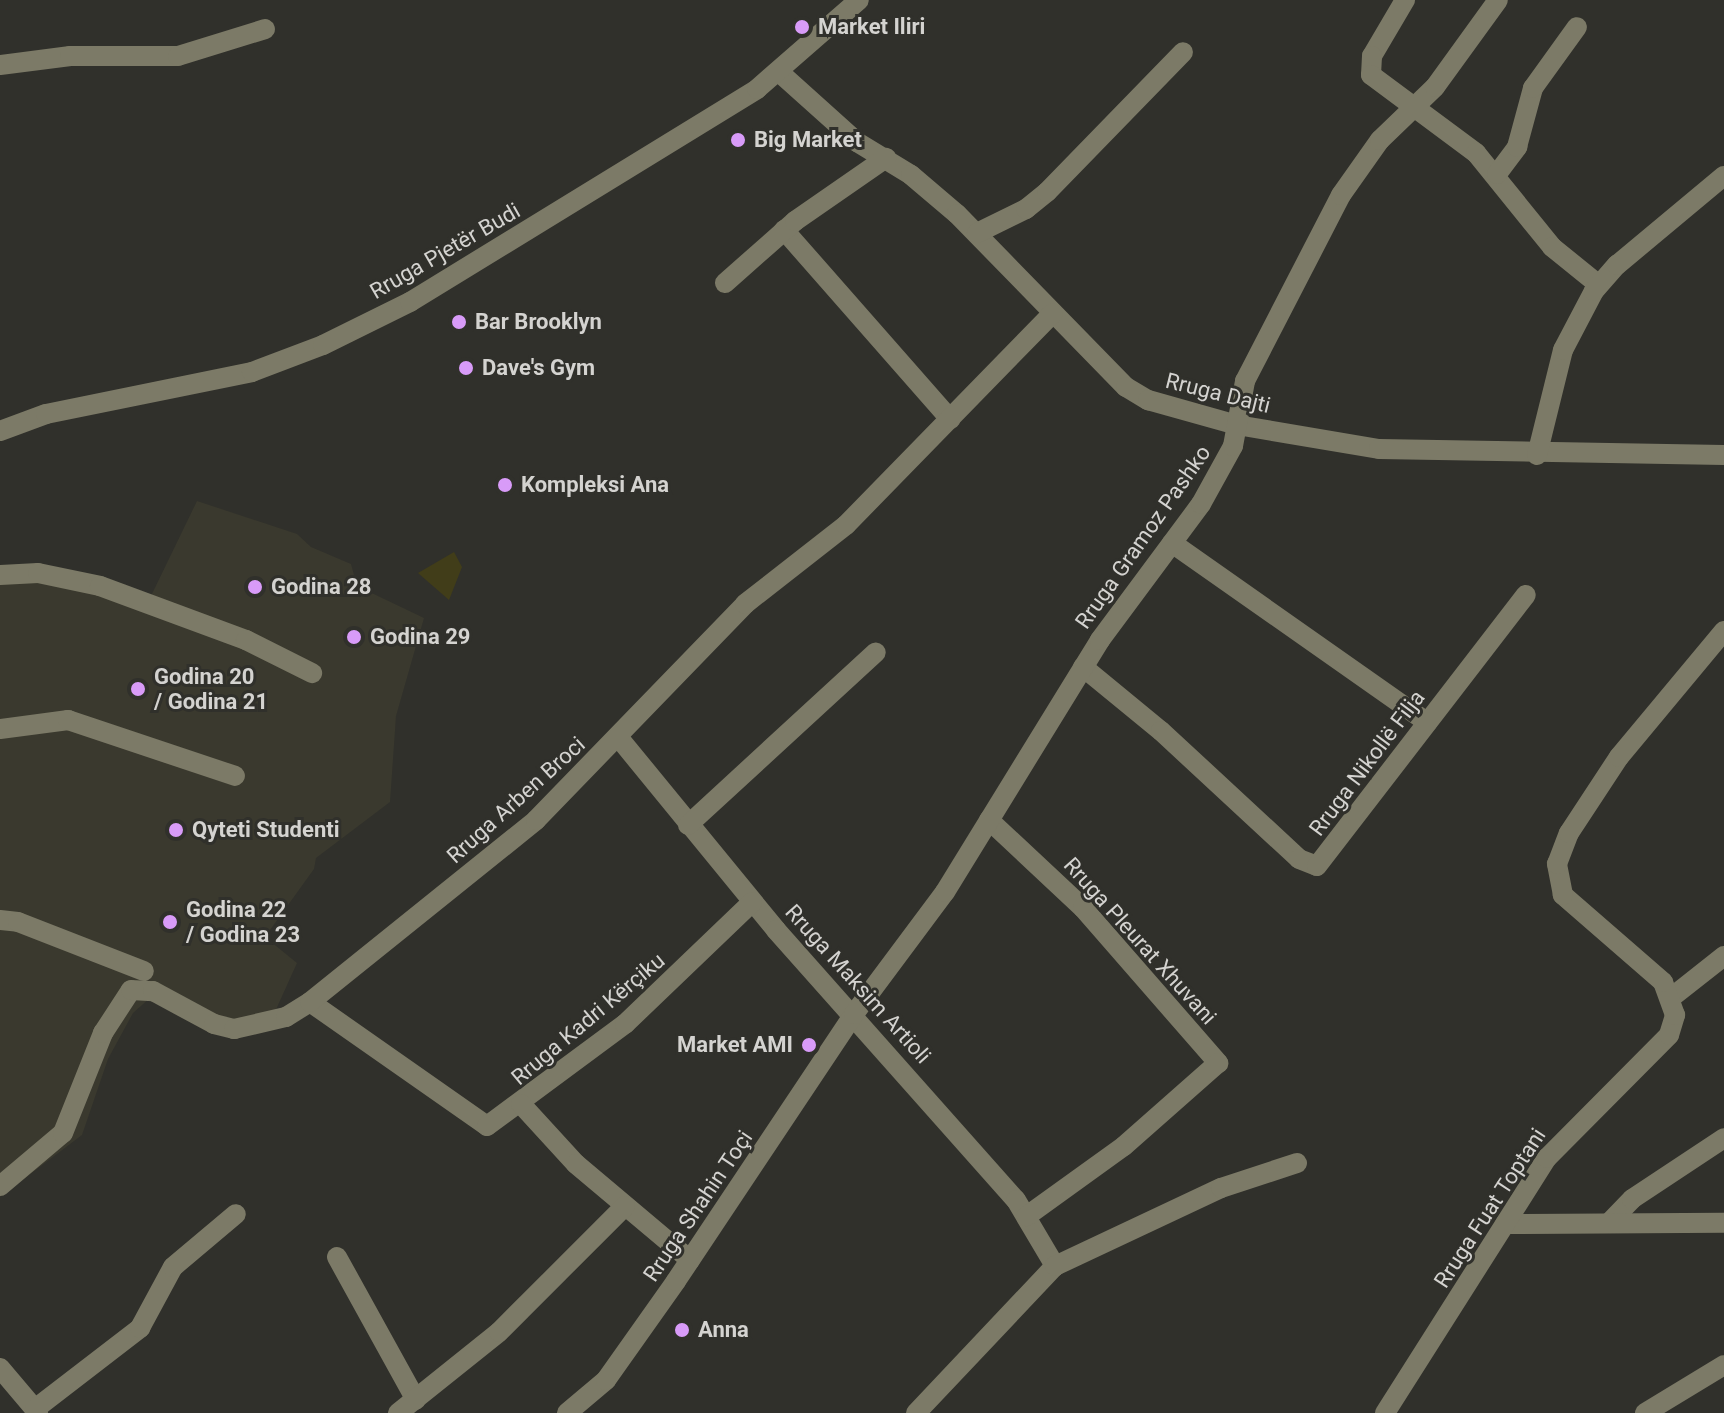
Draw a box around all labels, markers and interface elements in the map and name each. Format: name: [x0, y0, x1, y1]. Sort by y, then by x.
place label: Market Iliri: [818, 14, 925, 40]
marker: Market Iliri: [793, 18, 811, 36]
place label: Big Market: [754, 127, 862, 153]
marker: Big Market: [729, 131, 747, 149]
street label: Rruga Pjetër Budi: [365, 197, 525, 305]
place label: Bar Brooklyn: [475, 309, 602, 335]
marker: Bar Brooklyn: [450, 313, 468, 331]
place label: Dave's Gym: [482, 355, 595, 381]
marker: Dave's Gym: [457, 359, 475, 377]
street label: Rruga Dajti: [1163, 367, 1273, 419]
street label: Rruga Gramoz Pashko: [1070, 440, 1216, 634]
place label: Kompleksi Ana: [521, 472, 669, 498]
marker: Kompleksi Ana: [496, 476, 514, 494]
place label: Godina 28: [271, 574, 371, 600]
marker: Godina 28: [246, 578, 264, 596]
place label: Godina 29: [370, 624, 470, 650]
marker: Godina 29: [345, 628, 363, 646]
place label: Godina 20 / Godina 21: [154, 663, 268, 714]
marker: Godina 20 / Godina 21: [129, 680, 147, 698]
street label: Rruga Nikollë Filja: [1304, 685, 1430, 841]
street label: Rruga Arben Broci: [442, 731, 590, 869]
place label: Qyteti Studenti: [192, 817, 339, 843]
marker: Qyteti Studenti: [167, 821, 185, 839]
street label: Rruga Pleurat Xhuvani: [1058, 852, 1222, 1030]
place label: Godina 22 / Godina 23: [186, 896, 300, 948]
street label: Rruga Maksim Artioli: [780, 899, 936, 1069]
marker: Godina 22 / Godina 23: [161, 913, 179, 931]
street label: Rruga Kadri Kërçiku: [506, 947, 670, 1091]
place label: Market AMI: [677, 1032, 793, 1058]
marker: Market AMI: [800, 1036, 818, 1054]
street label: Rruga Fuat Toptani: [1428, 1123, 1552, 1293]
street label: Rruga Shahin Toçi: [638, 1125, 758, 1287]
place label: Anna: [698, 1317, 749, 1343]
marker: Anna: [673, 1321, 691, 1339]

